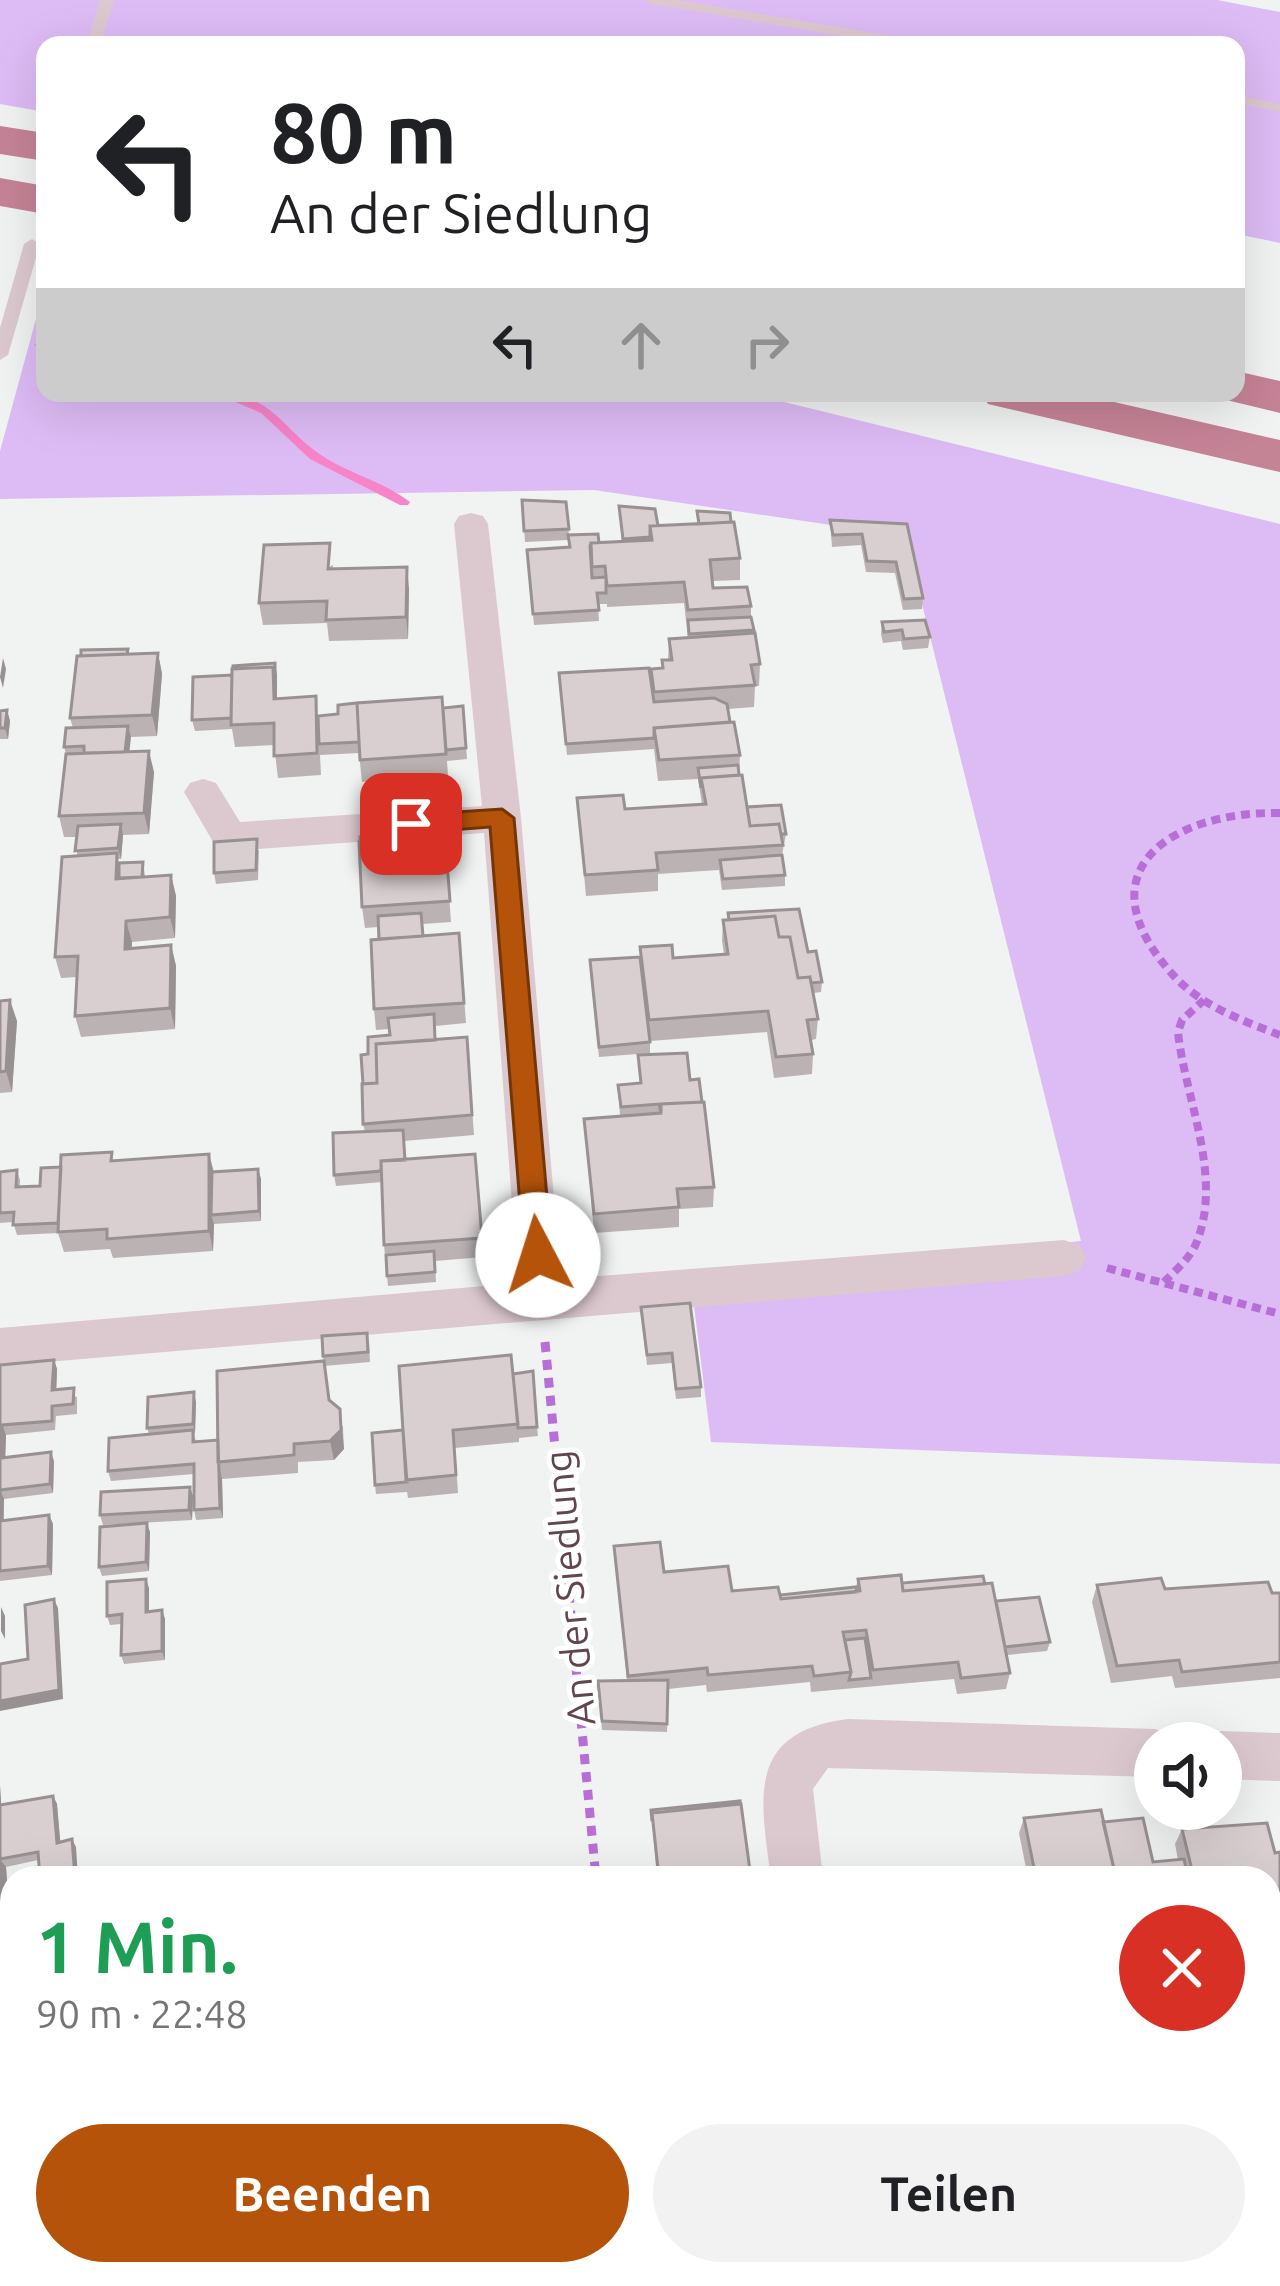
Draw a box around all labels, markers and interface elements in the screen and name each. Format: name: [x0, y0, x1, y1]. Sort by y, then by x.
icon: left: [72, 84, 228, 240]
text: 80 m: [270, 85, 457, 179]
text: An der Siedlung: [270, 183, 652, 243]
icon: left: [482, 312, 548, 378]
icon: ahead: [608, 312, 674, 378]
icon: right: [734, 312, 800, 378]
pin: [360, 773, 462, 875]
icon: arrive: [378, 791, 444, 857]
position arrow: [475, 1192, 601, 1318]
street label: An der Siedlung: [536, 1449, 602, 1727]
map controls: [1134, 1722, 1242, 1830]
button: sound: [1134, 1722, 1242, 1830]
button: close: [1119, 1905, 1245, 2031]
text: 1 Min.: [36, 1906, 238, 1987]
text: 90 m · 22:48: [36, 1992, 248, 2035]
button: Beenden: [36, 2124, 629, 2262]
button: Teilen: [653, 2124, 1245, 2262]

